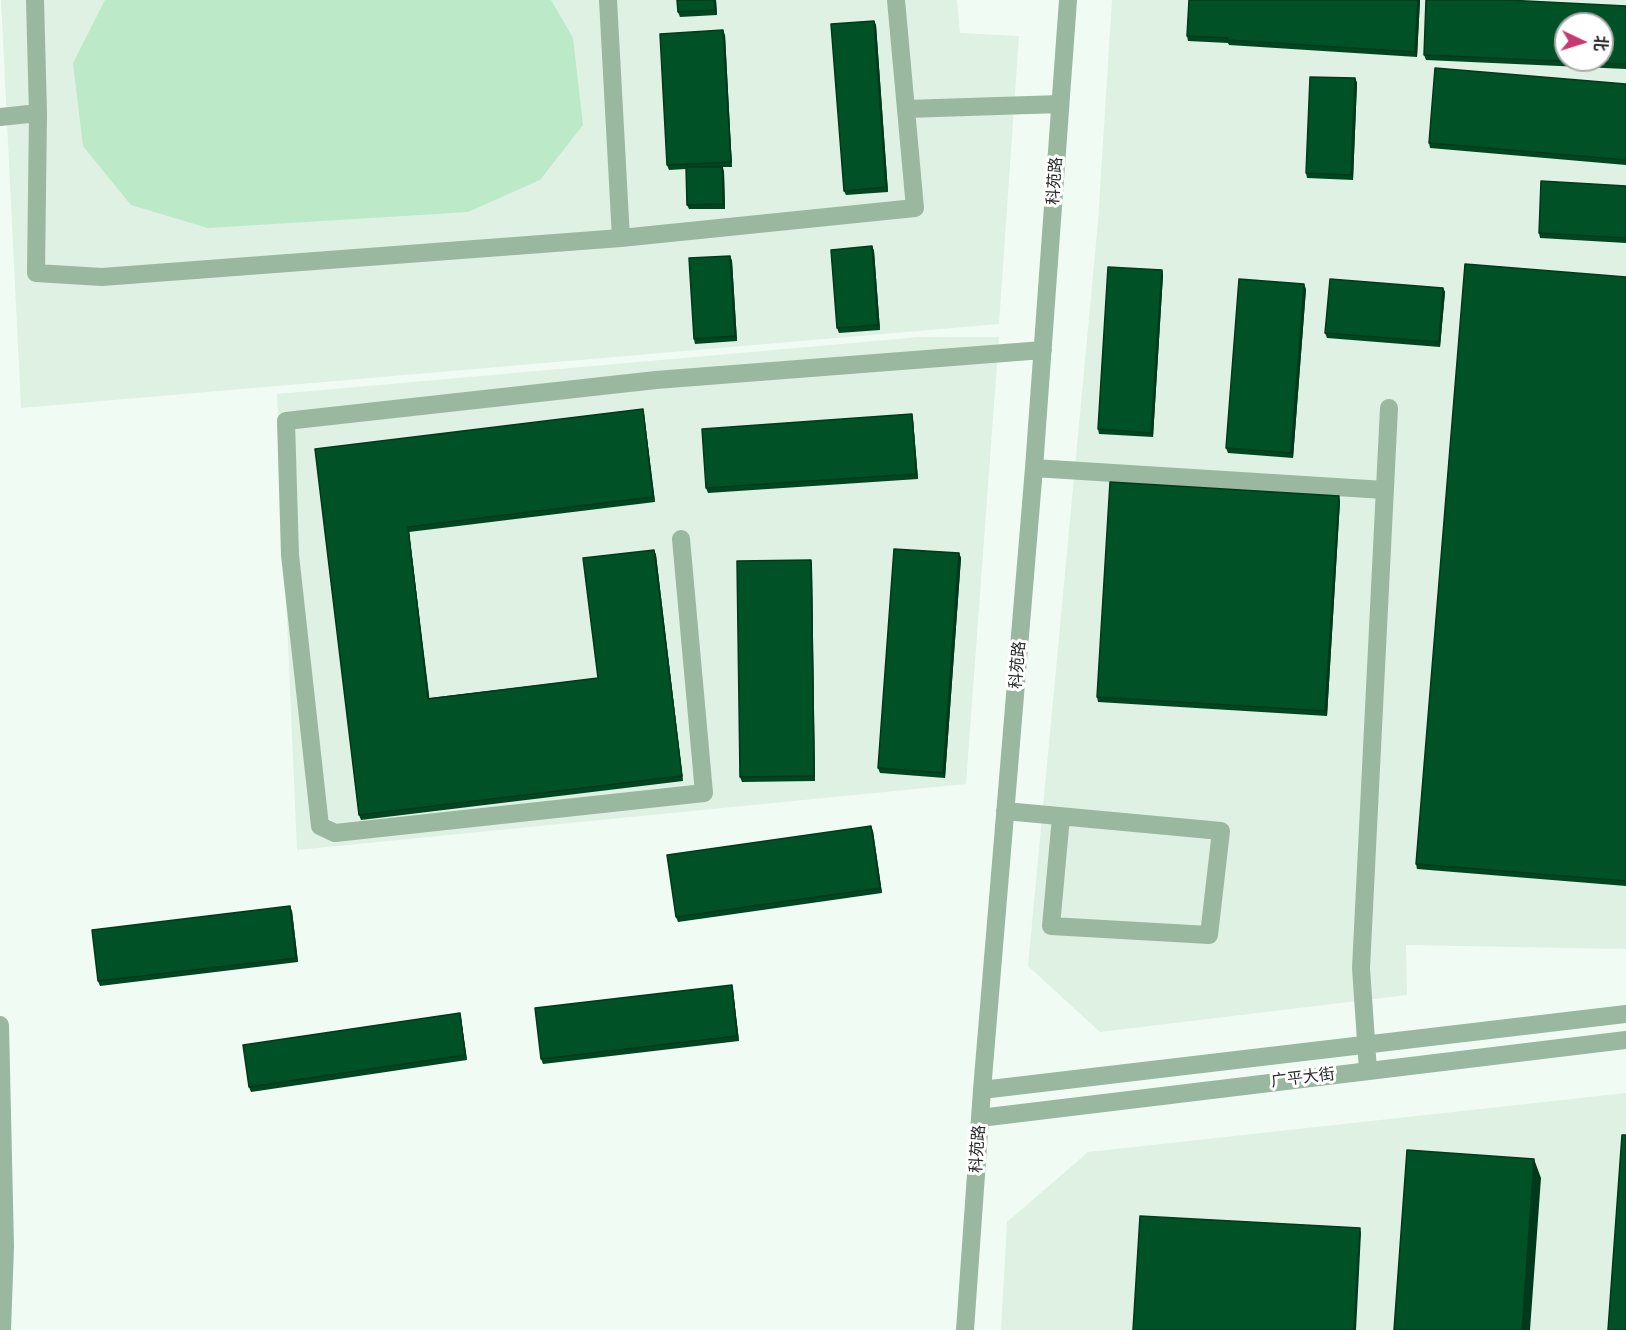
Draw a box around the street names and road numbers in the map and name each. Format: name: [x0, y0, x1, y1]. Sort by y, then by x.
street label: 科苑路: [1044, 156, 1066, 206]
street label: 科苑路: [1006, 640, 1030, 690]
street label: 广平大街: [1270, 1065, 1336, 1091]
street label: 科苑路: [967, 1124, 989, 1174]

